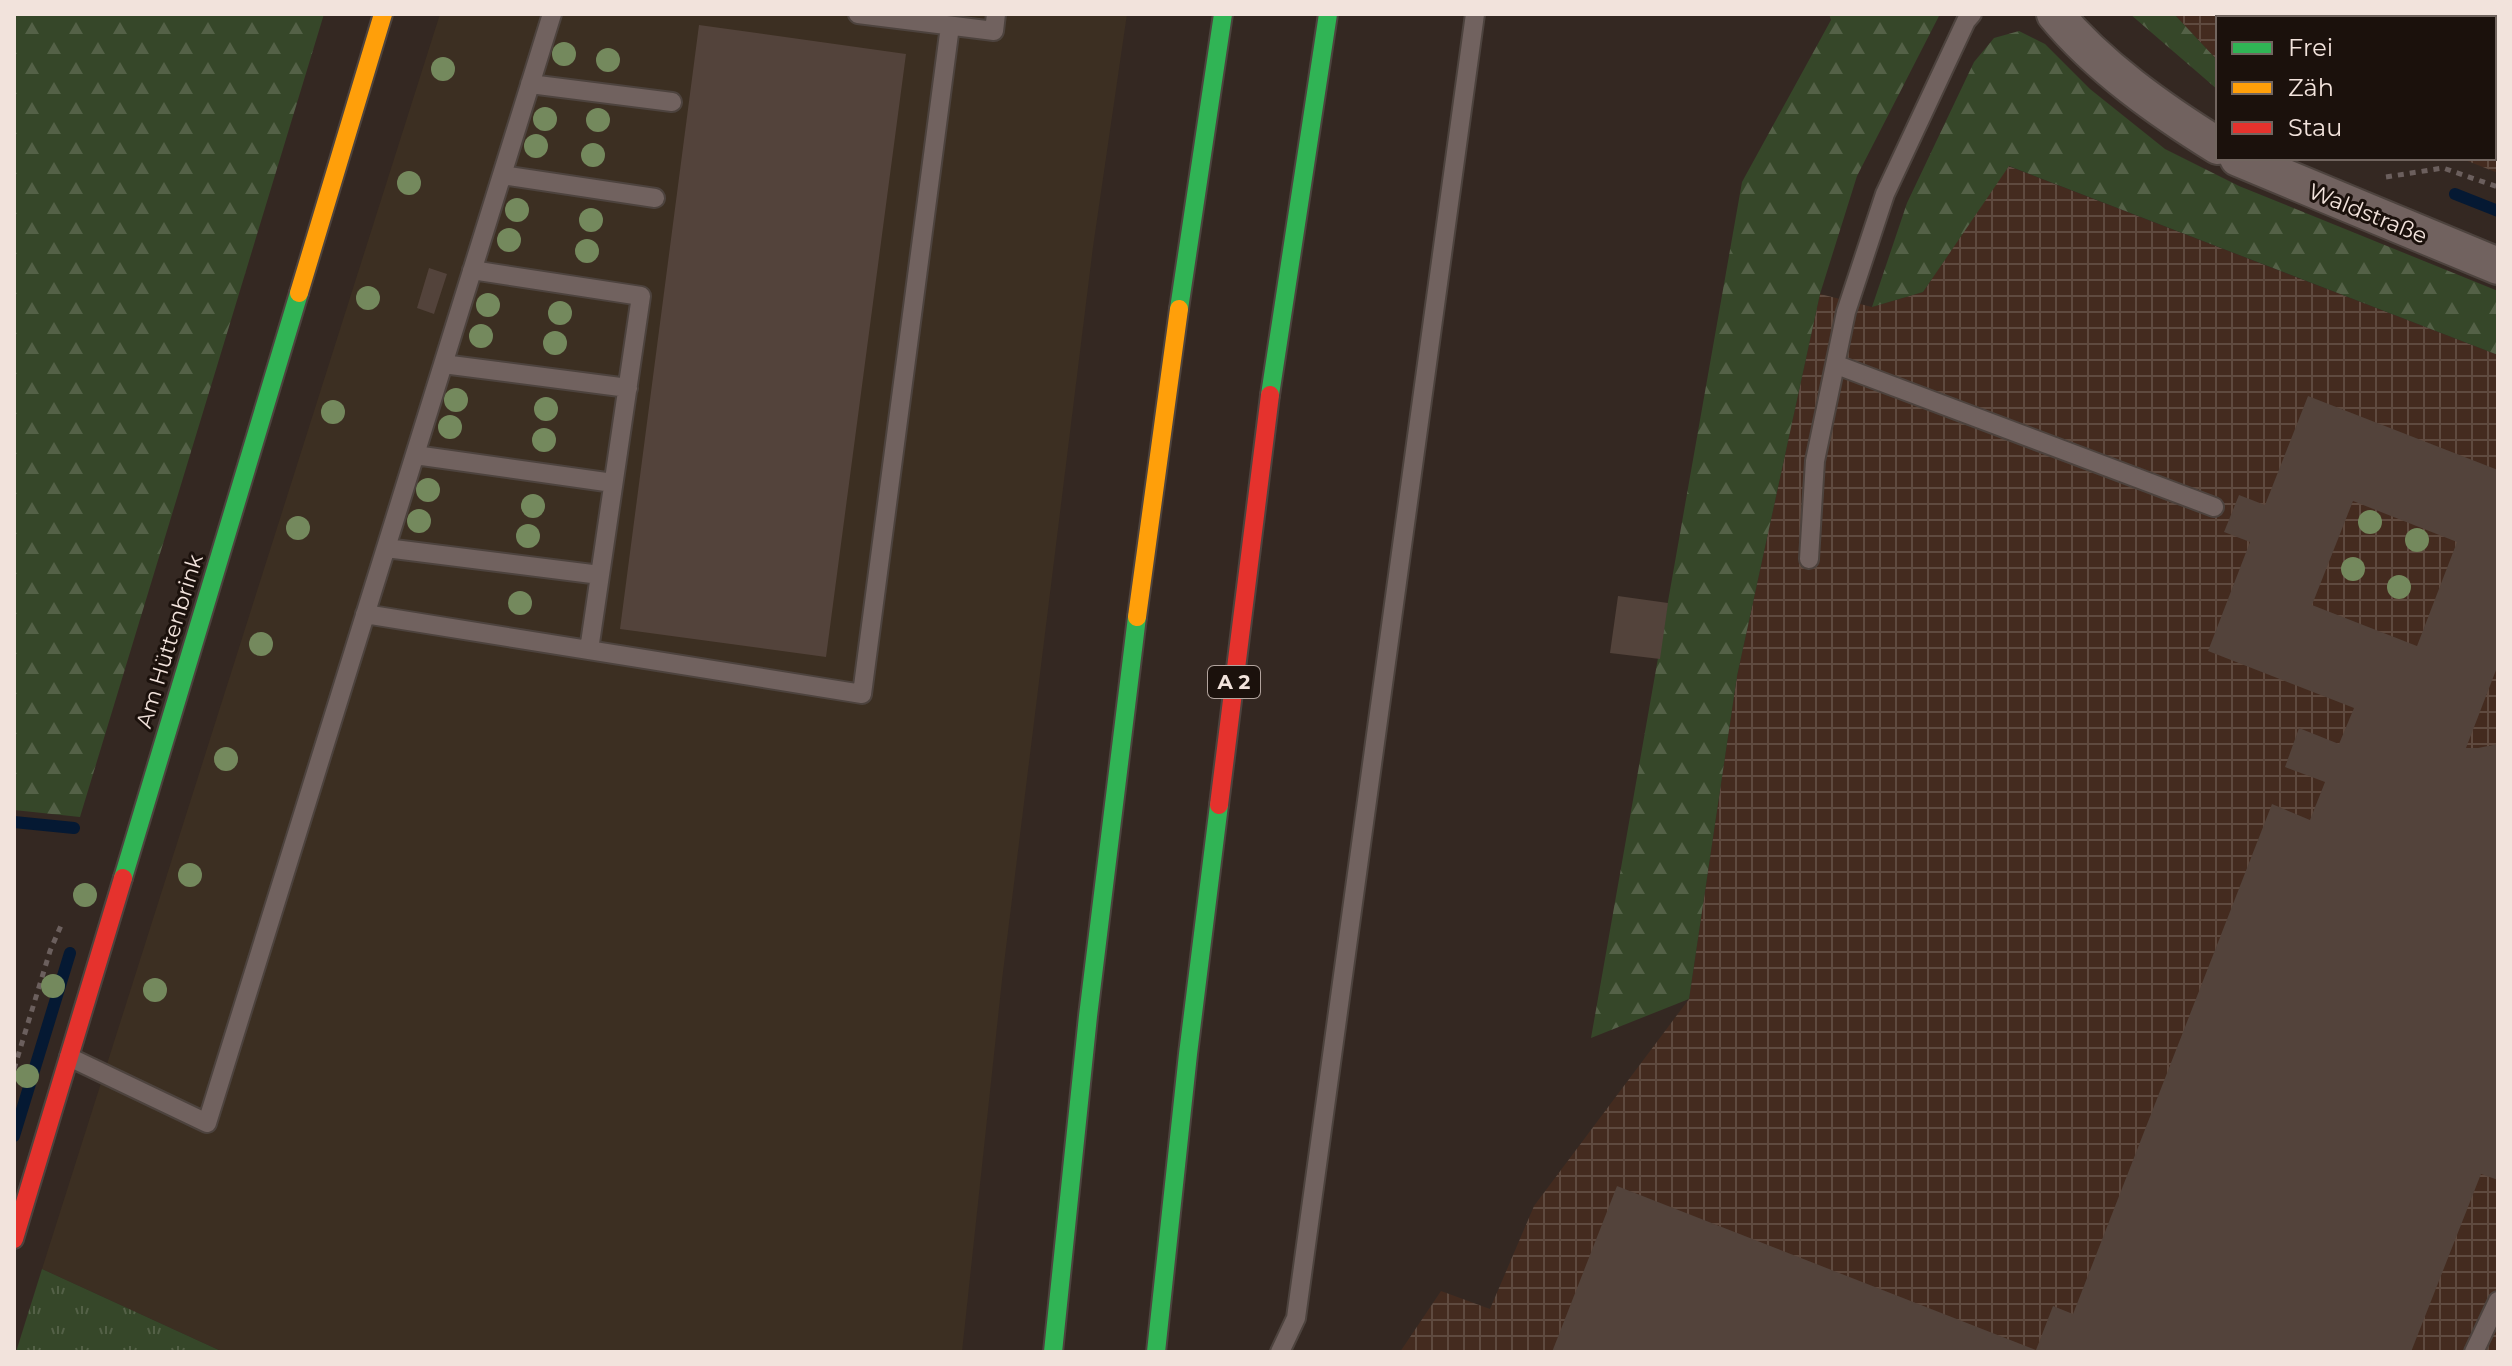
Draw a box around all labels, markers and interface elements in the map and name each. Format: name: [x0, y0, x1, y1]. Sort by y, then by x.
legend: [2216, 16, 2496, 160]
text: Frei: [2288, 33, 2333, 62]
text: Zäh: [2288, 73, 2334, 102]
text: Stau: [2288, 113, 2342, 142]
street label: Waldstraße: [2305, 177, 2431, 250]
street label: Am Hüttenbrink: [130, 550, 209, 731]
road number: A 2: [1208, 666, 1260, 698]

